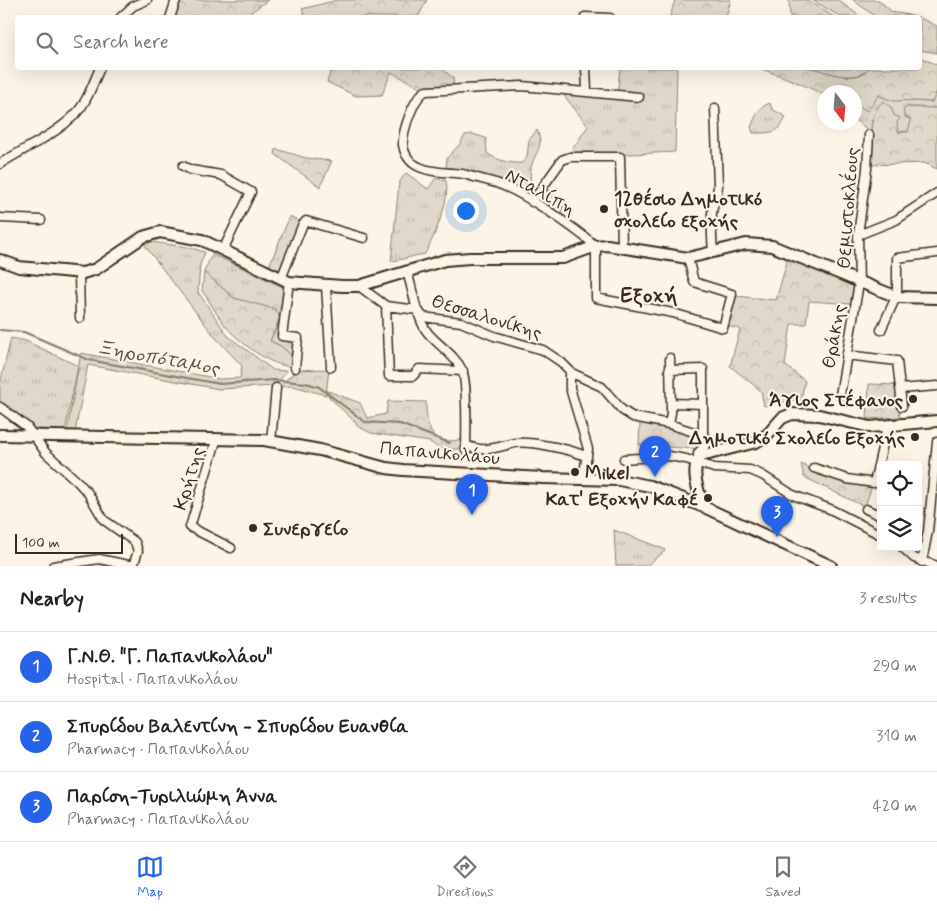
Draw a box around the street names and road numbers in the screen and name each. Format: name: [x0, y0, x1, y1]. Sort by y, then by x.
street label: Θεμιστοκλέους: [832, 147, 865, 270]
street label: Νταλίπη: [501, 163, 580, 222]
street label: Θεσσαλονίκης: [428, 289, 545, 346]
street label: Θράκης: [817, 302, 852, 370]
street label: Παπανικολάου: [379, 436, 501, 471]
street label: Κρήτης: [168, 444, 211, 513]

